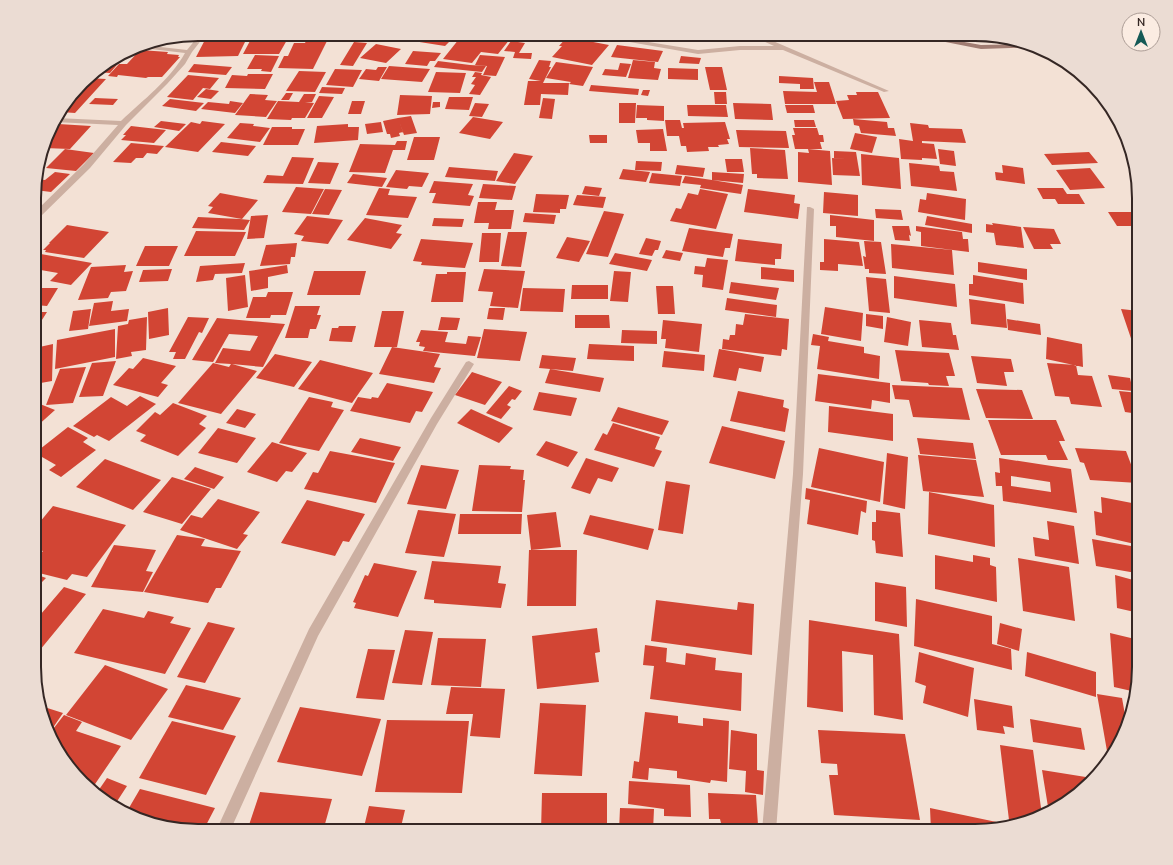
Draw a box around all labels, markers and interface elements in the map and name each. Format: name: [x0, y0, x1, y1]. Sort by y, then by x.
north arrow: [1121, 12, 1161, 52]
text: N: [1137, 15, 1145, 30]

